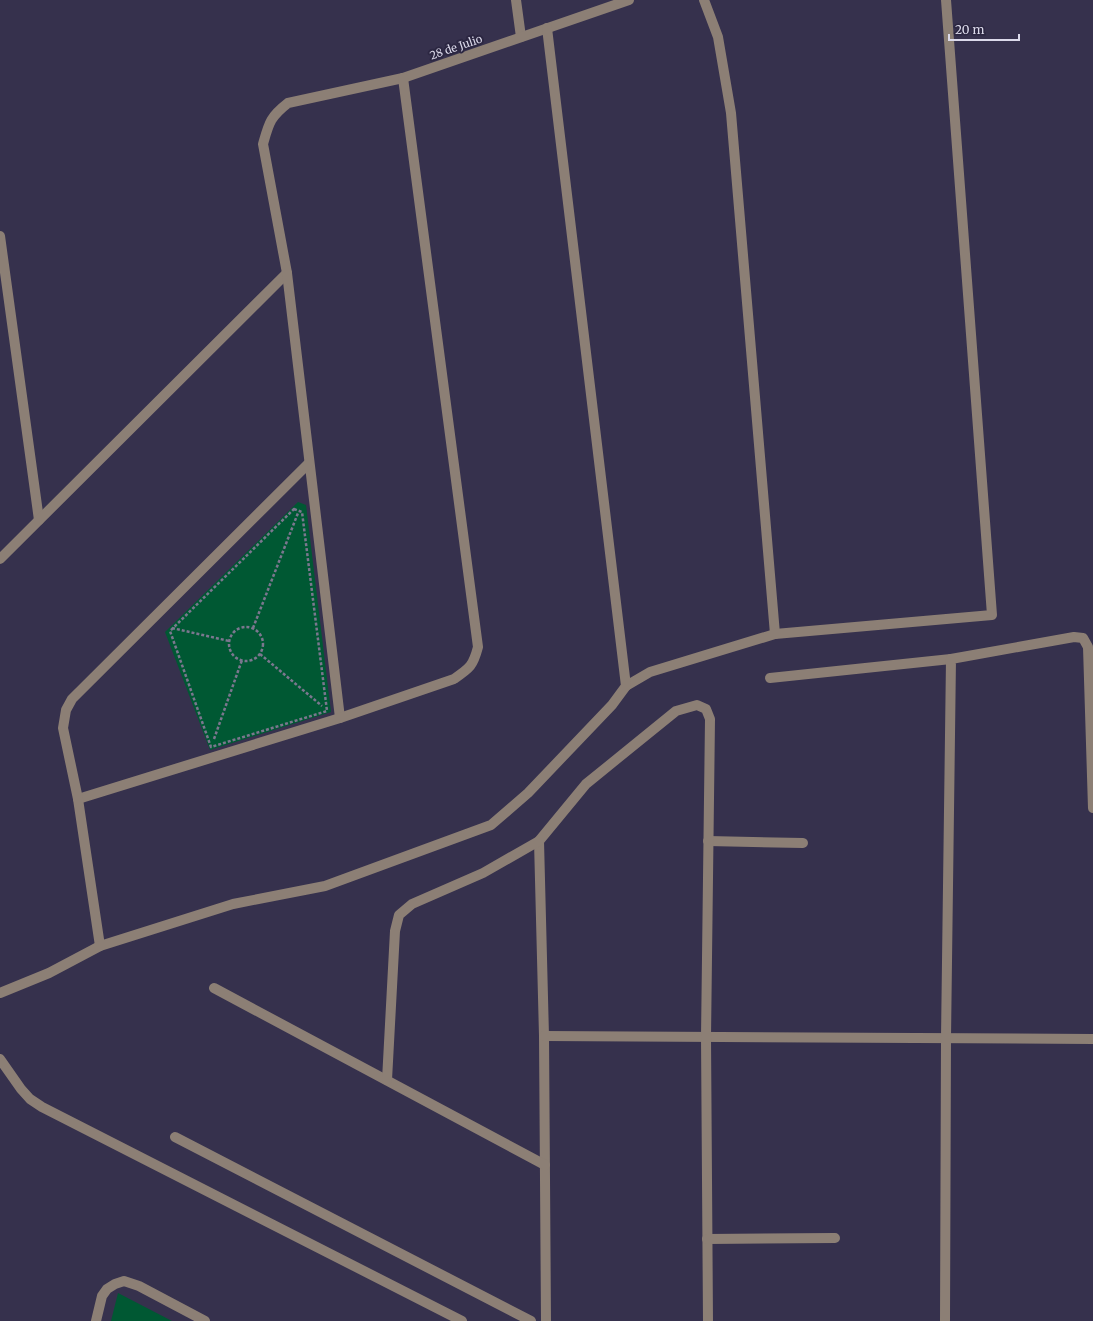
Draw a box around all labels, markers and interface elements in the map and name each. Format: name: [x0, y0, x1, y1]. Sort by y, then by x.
scale bar: [949, 16, 1019, 42]
text: 20 m: [955, 22, 984, 37]
street label: 28 de Julio: [428, 31, 485, 62]

